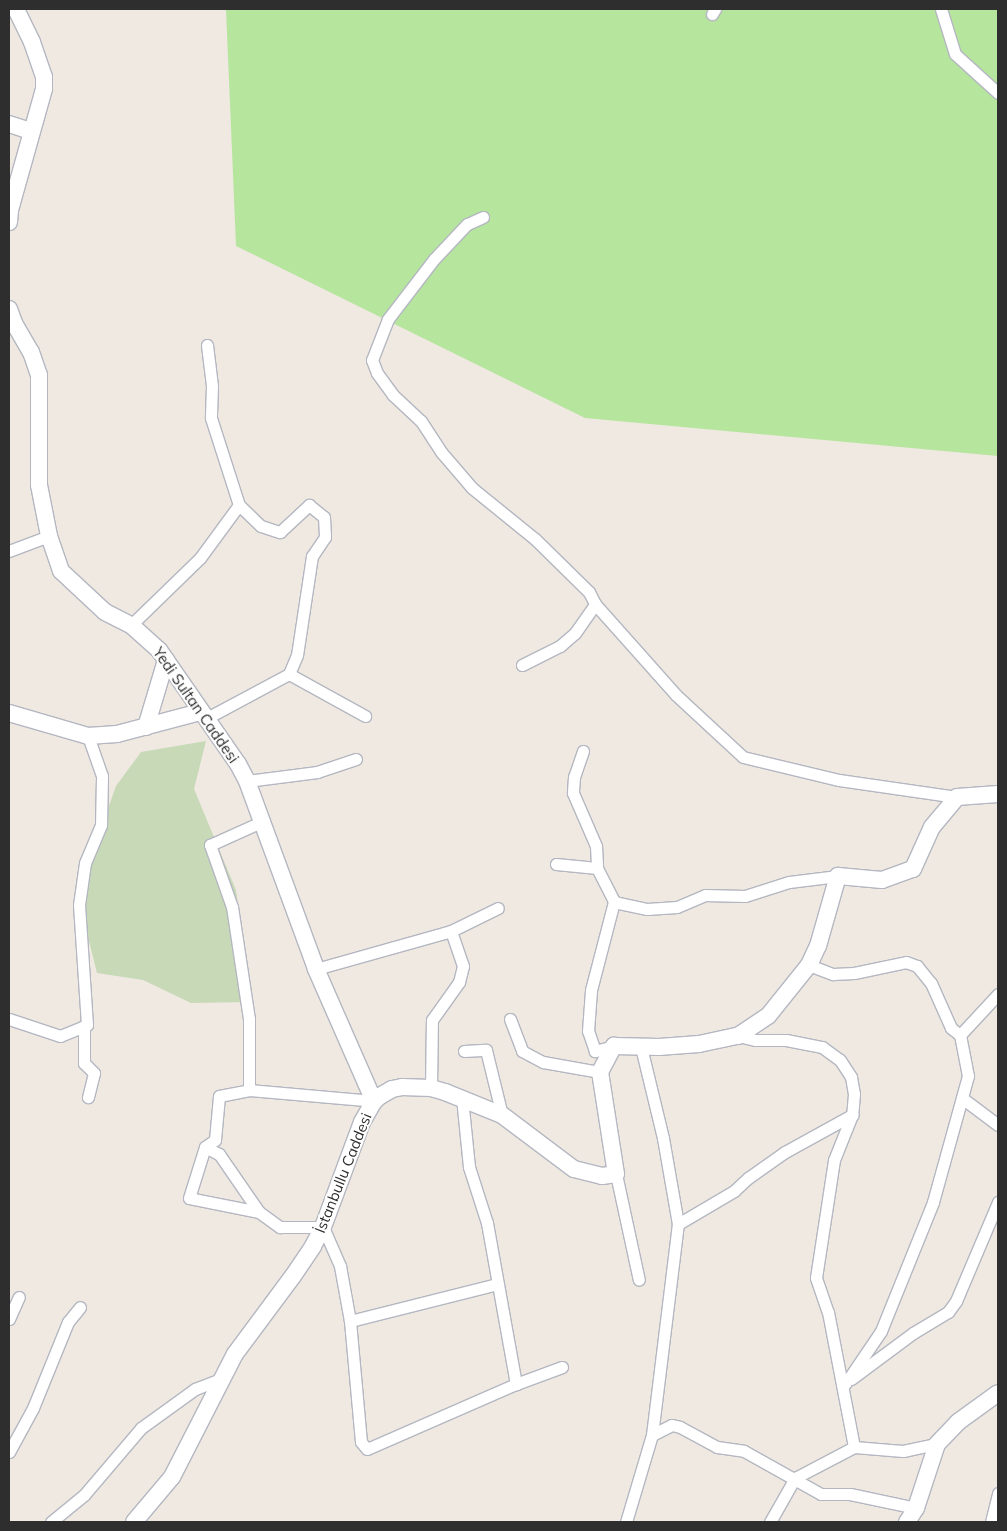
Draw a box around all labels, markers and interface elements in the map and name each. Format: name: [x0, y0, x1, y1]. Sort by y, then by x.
street label: Yedi Sultan Caddesi: [149, 644, 243, 766]
street label: İstanbullu Caddesi: [311, 1110, 375, 1236]

